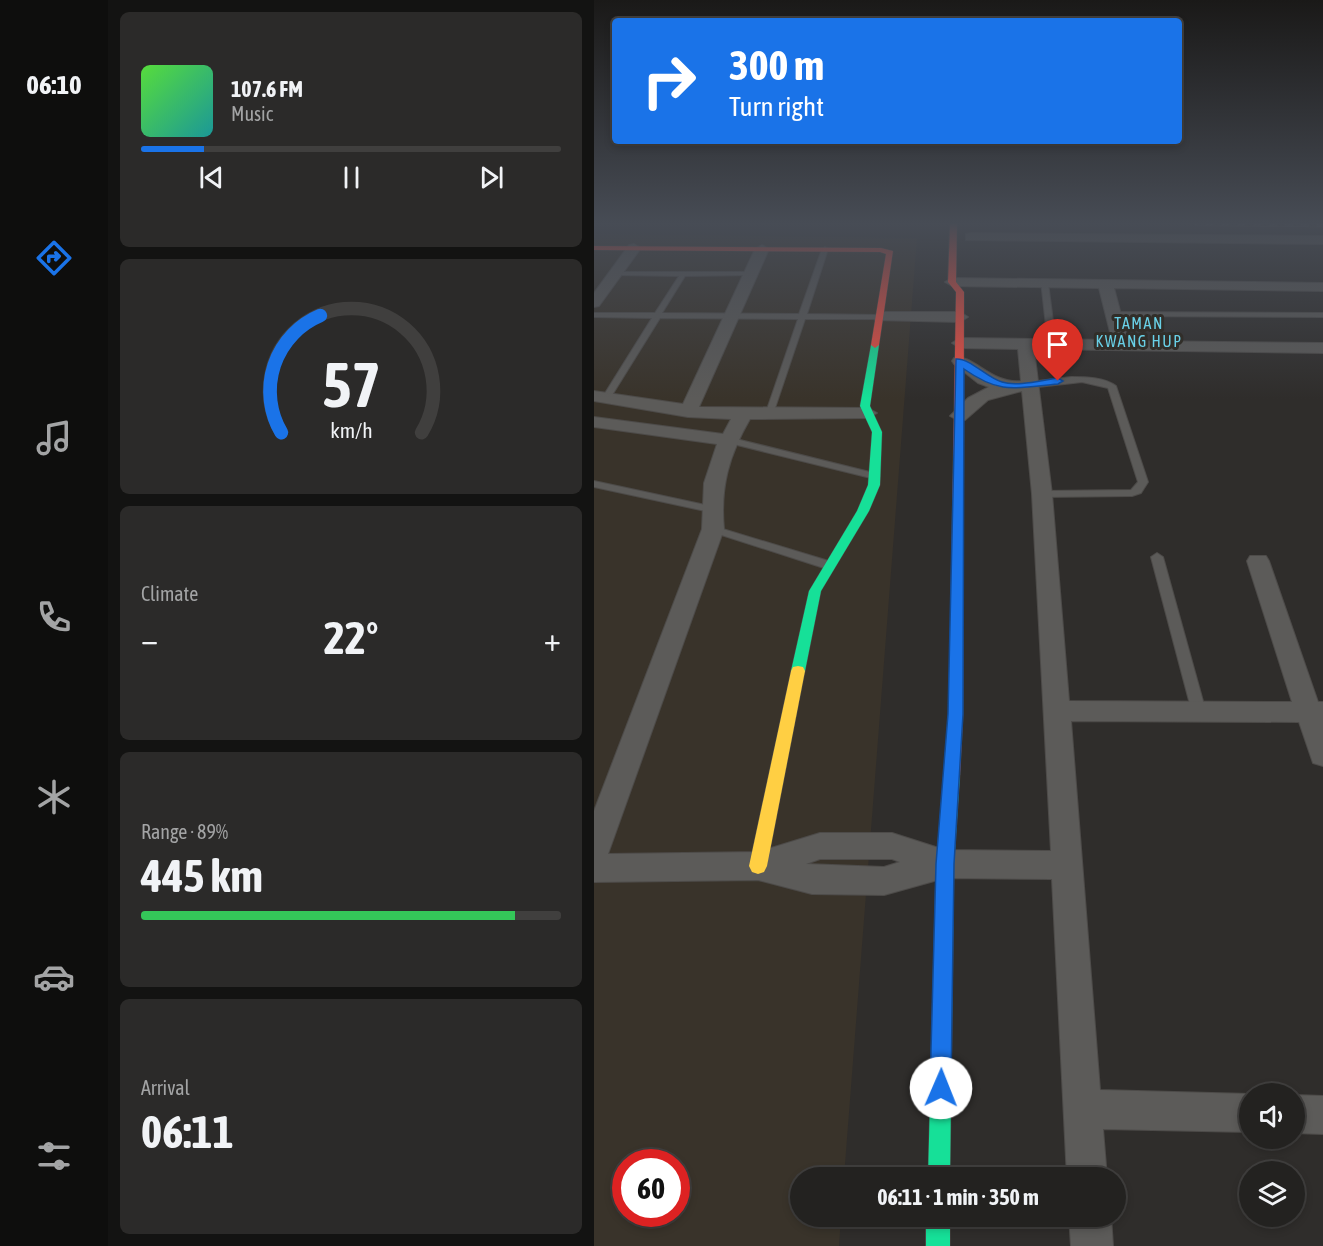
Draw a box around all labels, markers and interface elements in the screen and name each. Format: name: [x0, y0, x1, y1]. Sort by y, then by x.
text: 300 m: [729, 41, 824, 89]
icon: right: [630, 42, 708, 120]
text: 06:10: [26, 69, 82, 100]
text: 107.6 FM: [231, 76, 303, 102]
text: Turn right: [729, 91, 824, 122]
text: Music: [231, 102, 273, 125]
icon: previous: [195, 161, 228, 194]
icon: pause: [335, 161, 368, 194]
icon: next: [475, 161, 508, 194]
icon: directions: [33, 237, 75, 279]
district label: TAMAN KWANG HUP: [1095, 314, 1183, 350]
pin: [1032, 319, 1083, 381]
icon: arrive: [1041, 328, 1074, 361]
text: 57: [322, 349, 380, 420]
icon: music: [33, 417, 75, 459]
text: km/h: [330, 419, 372, 444]
text: Climate: [141, 582, 198, 605]
icon: phone: [33, 596, 75, 638]
text: 22°: [324, 612, 378, 664]
text: −: [141, 620, 158, 658]
text: +: [544, 620, 561, 658]
icon: climate: [33, 776, 75, 818]
text: Range · 89%: [141, 820, 228, 843]
text: 445 km: [141, 850, 263, 902]
icon: car: [33, 956, 75, 998]
position arrow: [909, 1056, 973, 1120]
text: Arrival: [141, 1076, 190, 1099]
map controls: [1239, 1083, 1305, 1227]
button: sound: [1239, 1083, 1305, 1149]
text: 06:11: [141, 1106, 234, 1158]
icon: filters: [33, 1135, 75, 1177]
speed limit sign: 60: [612, 1149, 690, 1227]
button: layers: [1239, 1161, 1305, 1227]
text: 06:11 · 1 min · 350 m: [877, 1184, 1039, 1210]

